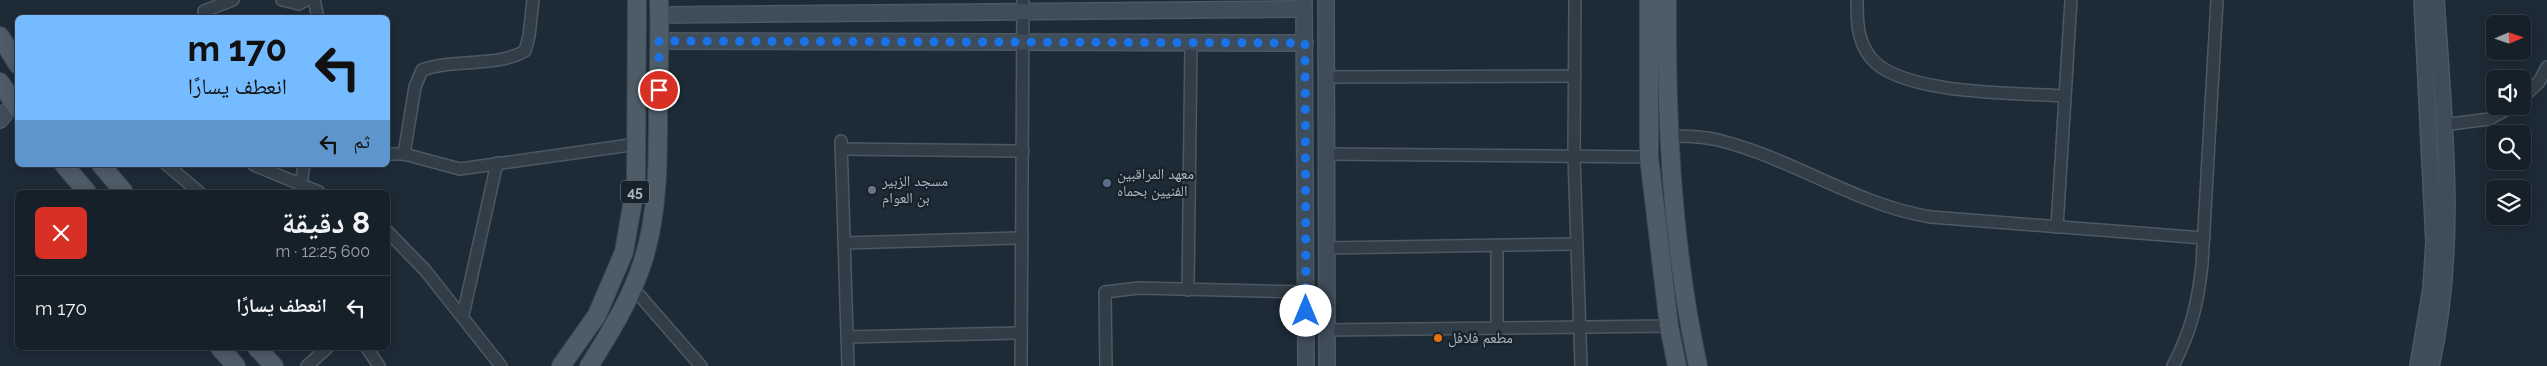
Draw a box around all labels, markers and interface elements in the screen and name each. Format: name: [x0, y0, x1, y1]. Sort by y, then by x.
north arrow: [2486, 15, 2531, 60]
map controls: [2486, 15, 2531, 225]
text: 170 m: [188, 28, 287, 69]
icon: left: [305, 35, 370, 100]
pin: [638, 69, 680, 111]
button: sound: [2486, 70, 2531, 115]
text: انعطف يسارًا: [188, 73, 287, 99]
icon: arrive: [645, 76, 673, 104]
button: search: [2486, 125, 2531, 170]
icon: left: [315, 130, 343, 158]
text: ثم: [353, 130, 370, 152]
place label: معهد المراقبين الفنيين بحماه: [1117, 165, 1194, 201]
place label: مسجد الزبير بن العوام: [881, 172, 948, 208]
marker: معهد المراقبين الفنيين بحماه: [1101, 177, 1113, 189]
road number: 45: [621, 180, 649, 203]
button: layers: [2486, 180, 2531, 225]
marker: مسجد الزبير بن العوام: [866, 184, 878, 196]
text: 8 دقيقة: [282, 205, 370, 240]
button: close: [35, 207, 87, 259]
text: 600 m · 12:25: [276, 242, 370, 261]
position arrow: [1279, 284, 1331, 336]
text: انعطف يسارًا: [236, 294, 327, 316]
icon: left: [342, 294, 370, 322]
text: 170 m: [35, 297, 87, 319]
place label: مطعم فلافل: [1448, 329, 1513, 348]
marker: مطعم فلافل: [1432, 332, 1444, 344]

